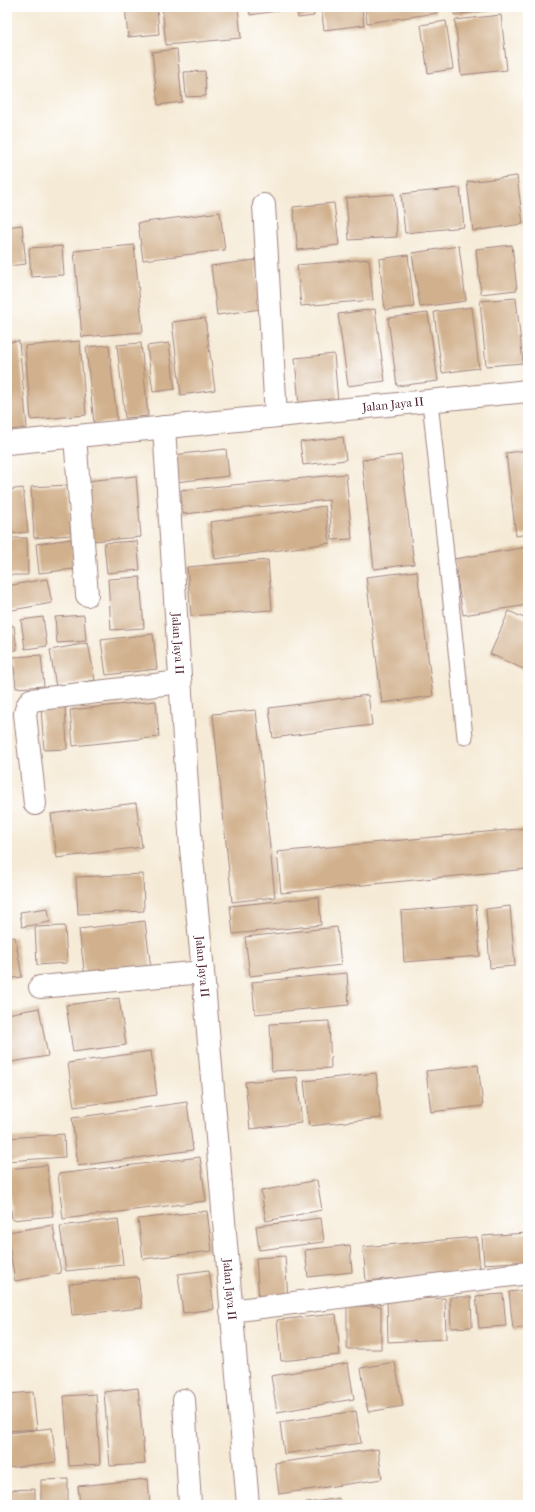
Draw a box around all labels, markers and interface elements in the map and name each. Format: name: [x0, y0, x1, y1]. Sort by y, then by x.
street label: Jalan Jaya II: [361, 394, 425, 415]
street label: Jalan Jaya II: [169, 611, 187, 675]
street label: Jalan Jaya II: [192, 934, 212, 998]
street label: Jalan Jaya II: [220, 1257, 239, 1321]

